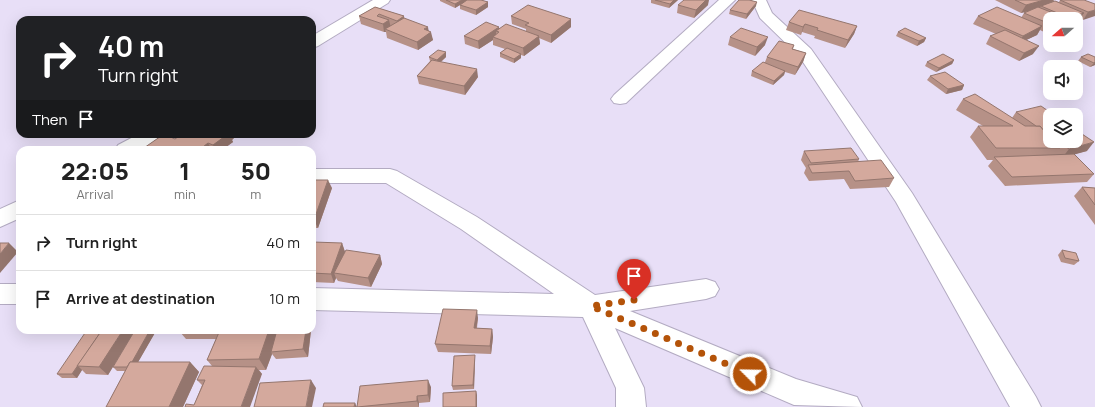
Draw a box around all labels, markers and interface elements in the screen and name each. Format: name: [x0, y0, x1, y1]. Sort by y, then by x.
north arrow: [1043, 12, 1083, 52]
map controls: [1043, 12, 1083, 148]
text: 40 m: [98, 27, 164, 65]
icon: right: [32, 32, 84, 84]
button: sound: [1043, 60, 1083, 100]
text: Turn right: [98, 63, 179, 87]
icon: arrive: [75, 108, 97, 130]
button: layers: [1043, 108, 1083, 148]
text: Then: [32, 109, 67, 130]
text: 22:05: [61, 154, 129, 187]
text: 1: [179, 154, 190, 187]
text: 50: [241, 154, 271, 187]
text: Arrival: [76, 185, 114, 203]
text: min: [174, 185, 196, 203]
text: m: [250, 185, 261, 203]
icon: right: [32, 232, 54, 254]
text: Turn right: [66, 232, 137, 253]
text: 40 m: [266, 232, 300, 253]
pin: [617, 259, 651, 300]
icon: arrive: [623, 265, 645, 287]
icon: arrive: [32, 288, 54, 310]
text: Arrive at destination: [66, 288, 215, 309]
text: 10 m: [269, 288, 300, 309]
position arrow: [729, 353, 771, 395]

